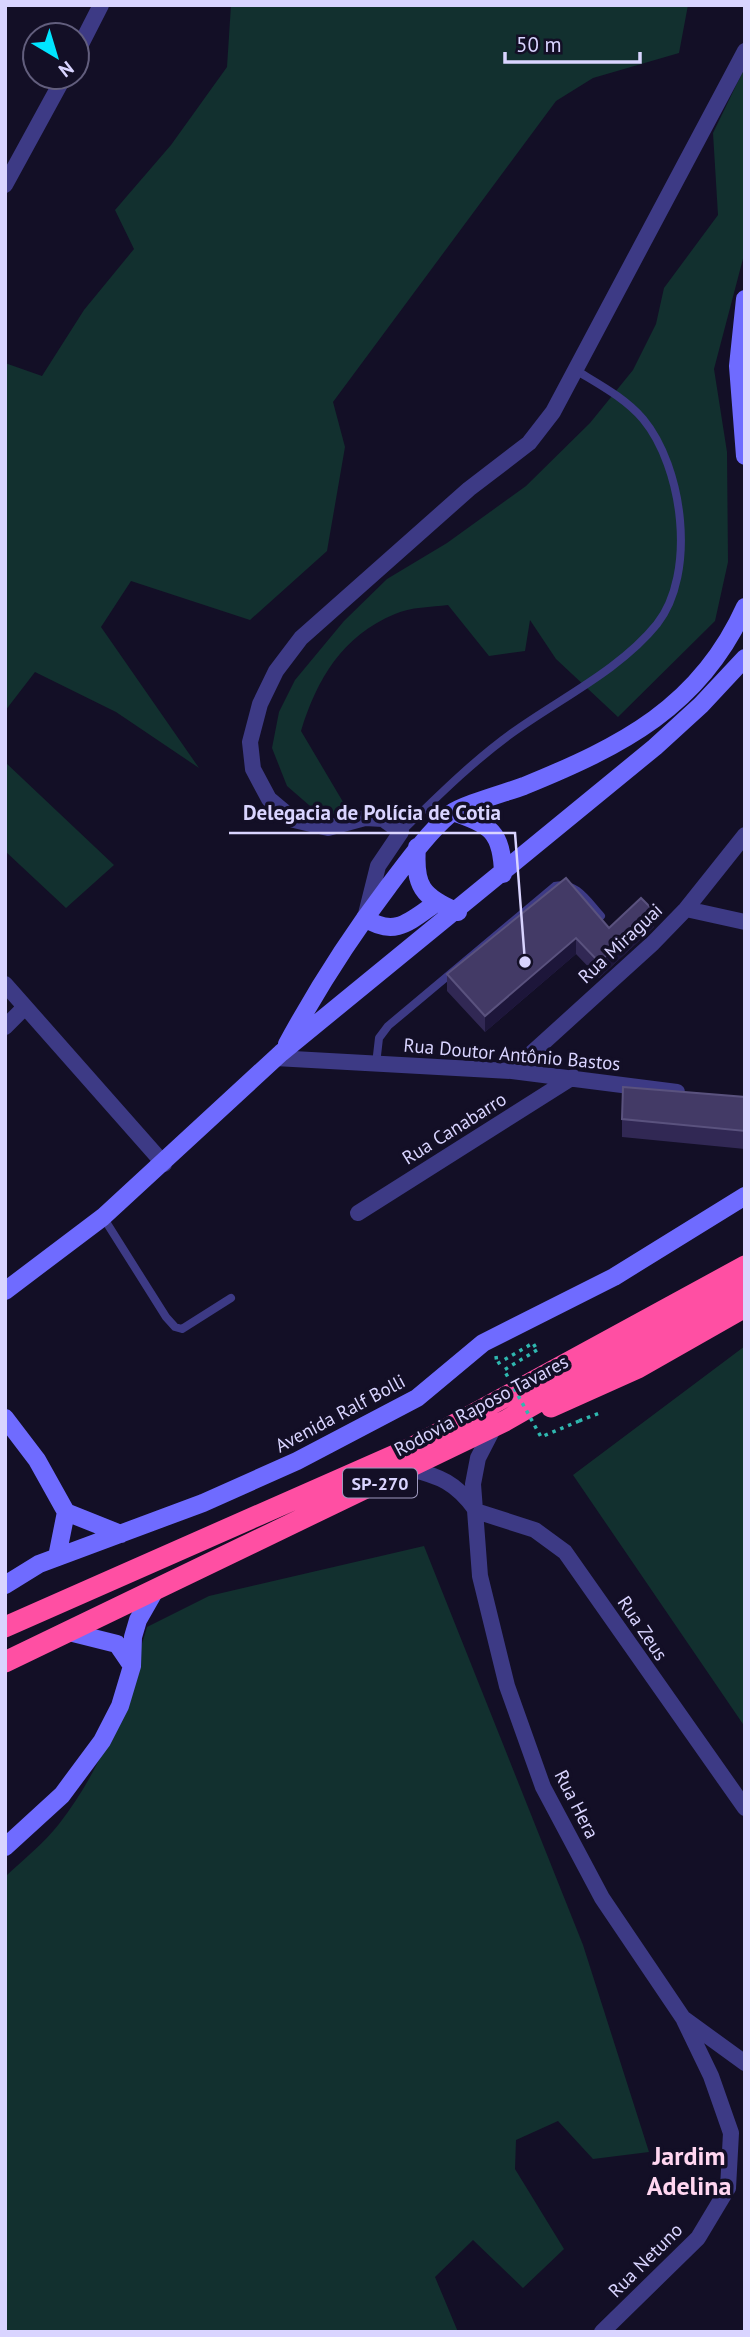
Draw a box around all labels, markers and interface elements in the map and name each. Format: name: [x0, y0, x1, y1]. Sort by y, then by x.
north arrow: [21, 21, 91, 91]
scale bar: [505, 21, 640, 65]
text: 50 m: [516, 31, 562, 58]
text: N: [54, 56, 79, 83]
callout: Delegacia de Polícia de Cotia: [229, 791, 515, 833]
text: Delegacia de Polícia de Cotia: [243, 799, 501, 826]
street label: Rua Miraguai: [573, 898, 667, 988]
street label: Rua Doutor Antônio Bastos: [403, 1033, 621, 1075]
street label: Rua Canabarro: [397, 1086, 511, 1170]
street label: Rodovia Raposo Tavares: [390, 1349, 572, 1461]
street label: Avenida Ralf Bolli: [271, 1369, 409, 1457]
road number: SP-270: [343, 1468, 417, 1498]
street label: Rua Zeus: [613, 1591, 673, 1665]
street label: Rua Hera: [549, 1766, 605, 1842]
district label: Jardim Adelina: [647, 2139, 731, 2202]
street label: Rua Netuno: [603, 2218, 687, 2302]

